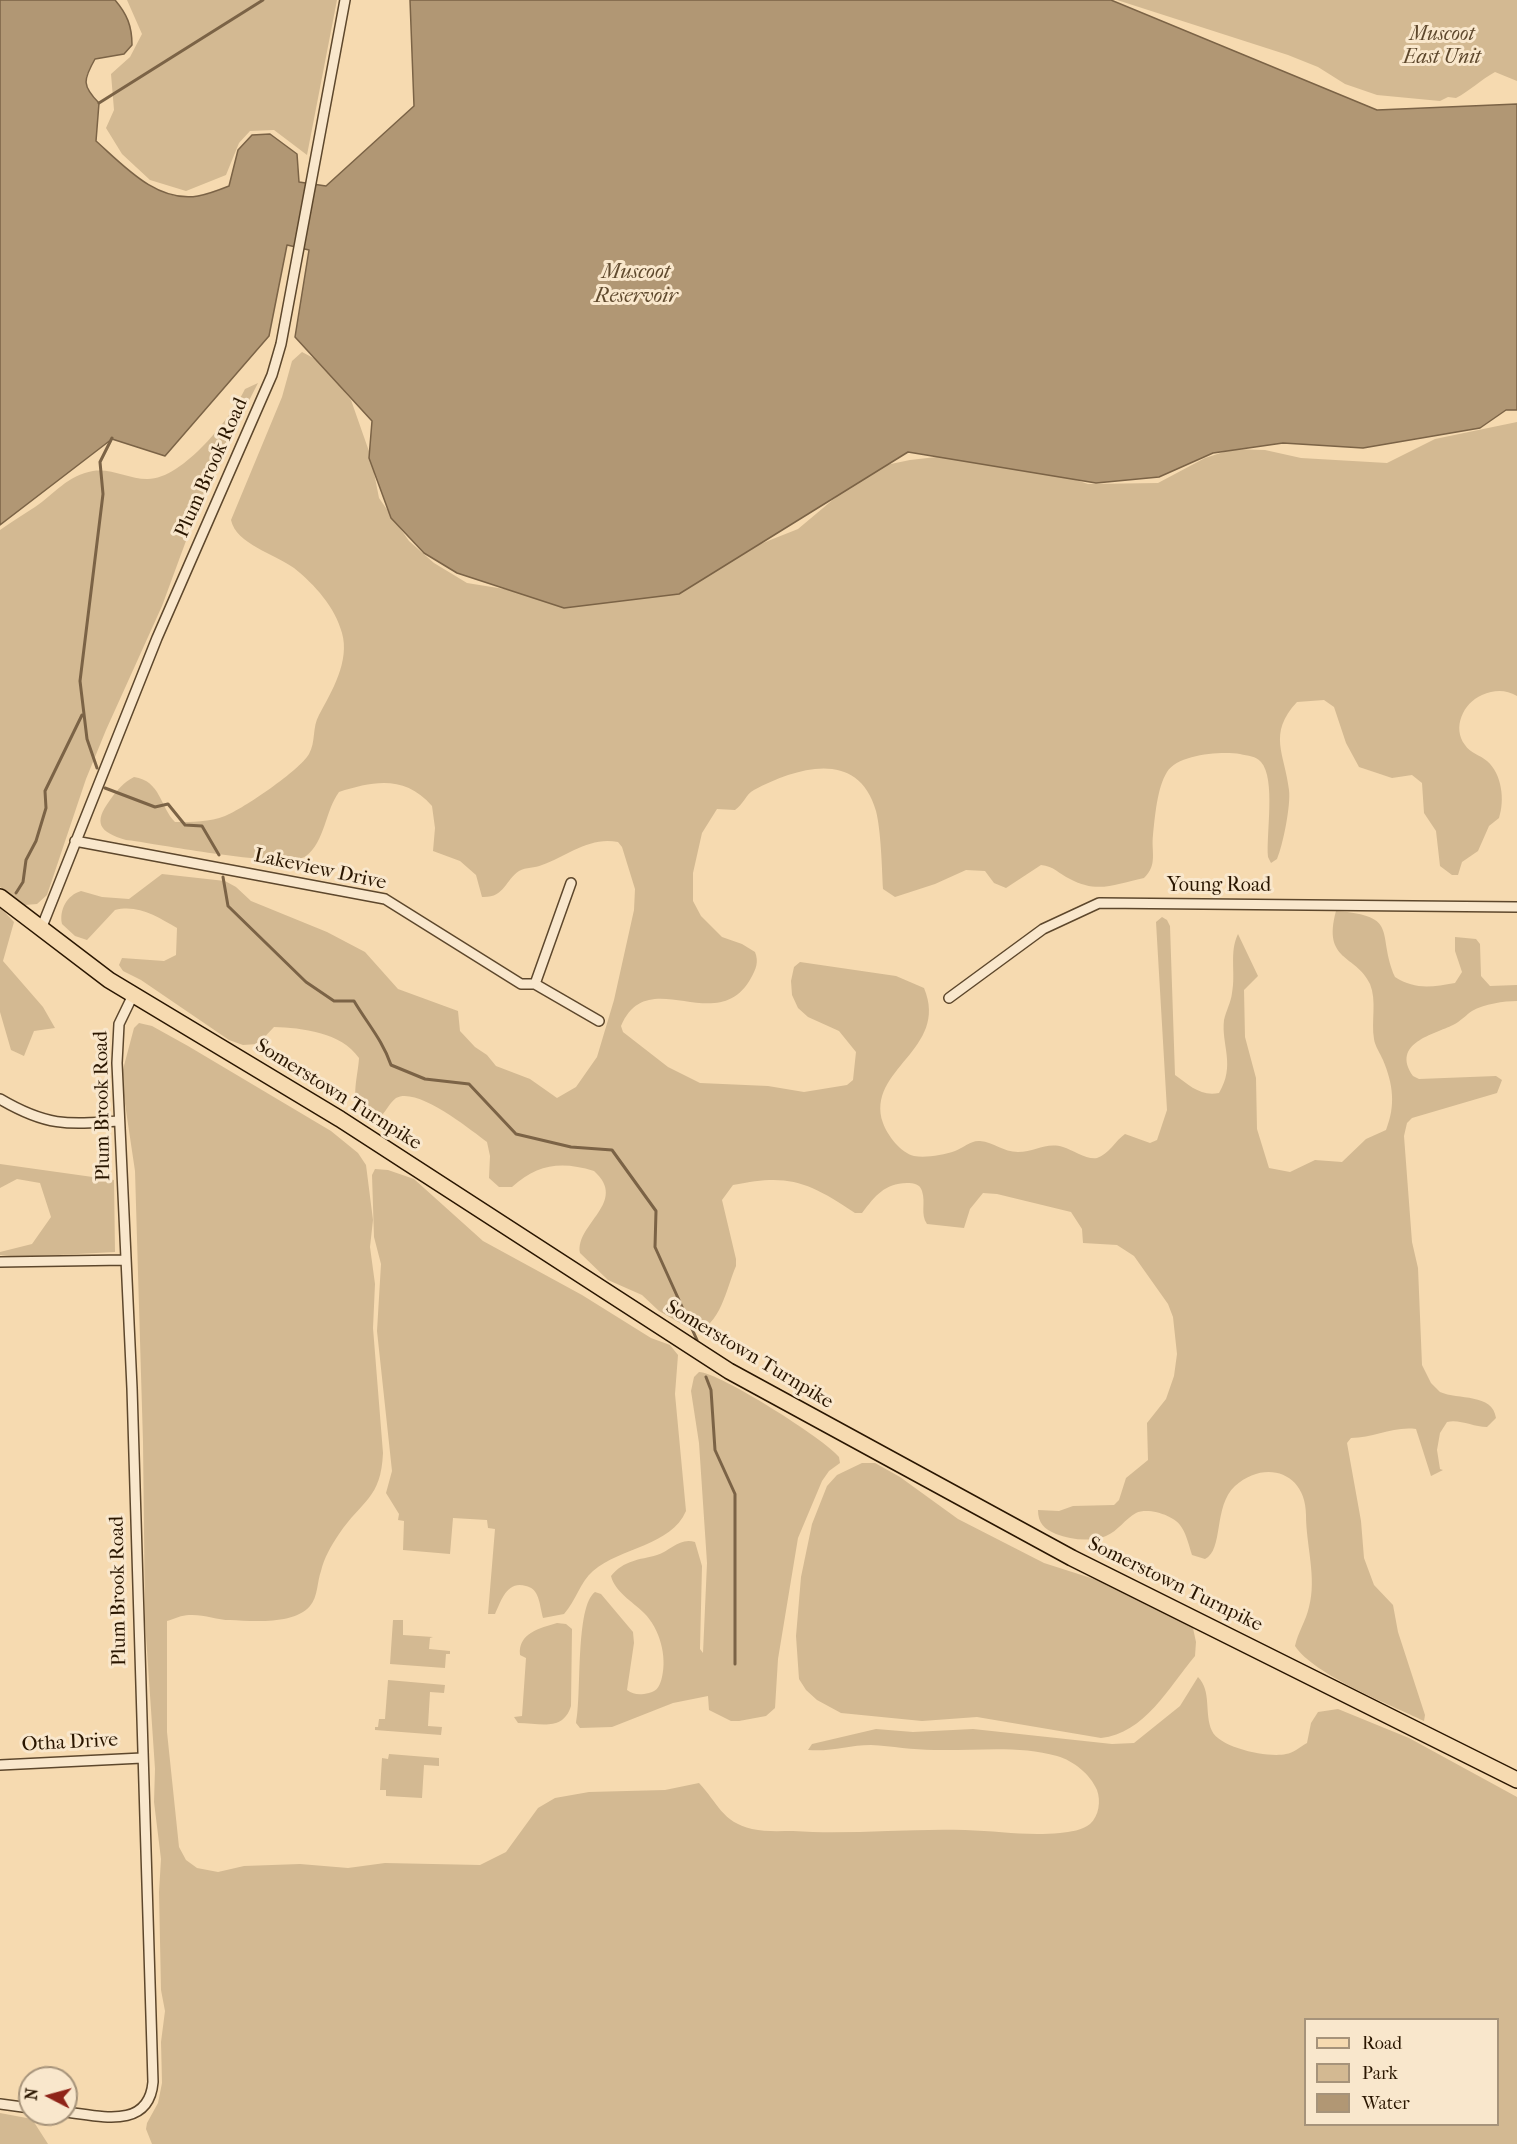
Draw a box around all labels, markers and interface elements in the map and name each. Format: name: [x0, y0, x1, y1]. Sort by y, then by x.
park label: Muscoot East Unit: [1403, 23, 1481, 70]
water label: Muscoot Reservoir: [594, 260, 678, 310]
street label: Plum Brook Road: [170, 394, 254, 542]
street label: Lakeview Drive: [252, 844, 388, 896]
street label: Young Road: [1167, 874, 1271, 898]
street label: Plum Brook Road: [90, 1031, 116, 1181]
street label: Somerstown Turnpike: [250, 1034, 426, 1156]
street label: Somerstown Turnpike: [661, 1295, 837, 1415]
street label: Plum Brook Road: [106, 1516, 132, 1666]
street label: Somerstown Turnpike: [1084, 1532, 1266, 1638]
street label: Otha Drive: [21, 1728, 119, 1758]
legend: [1304, 2018, 1499, 2126]
text: Road: [1362, 2033, 1402, 2054]
text: Park: [1362, 2063, 1398, 2084]
north arrow: [18, 2066, 78, 2126]
text: N: [22, 2087, 42, 2101]
text: Water: [1362, 2093, 1410, 2114]

